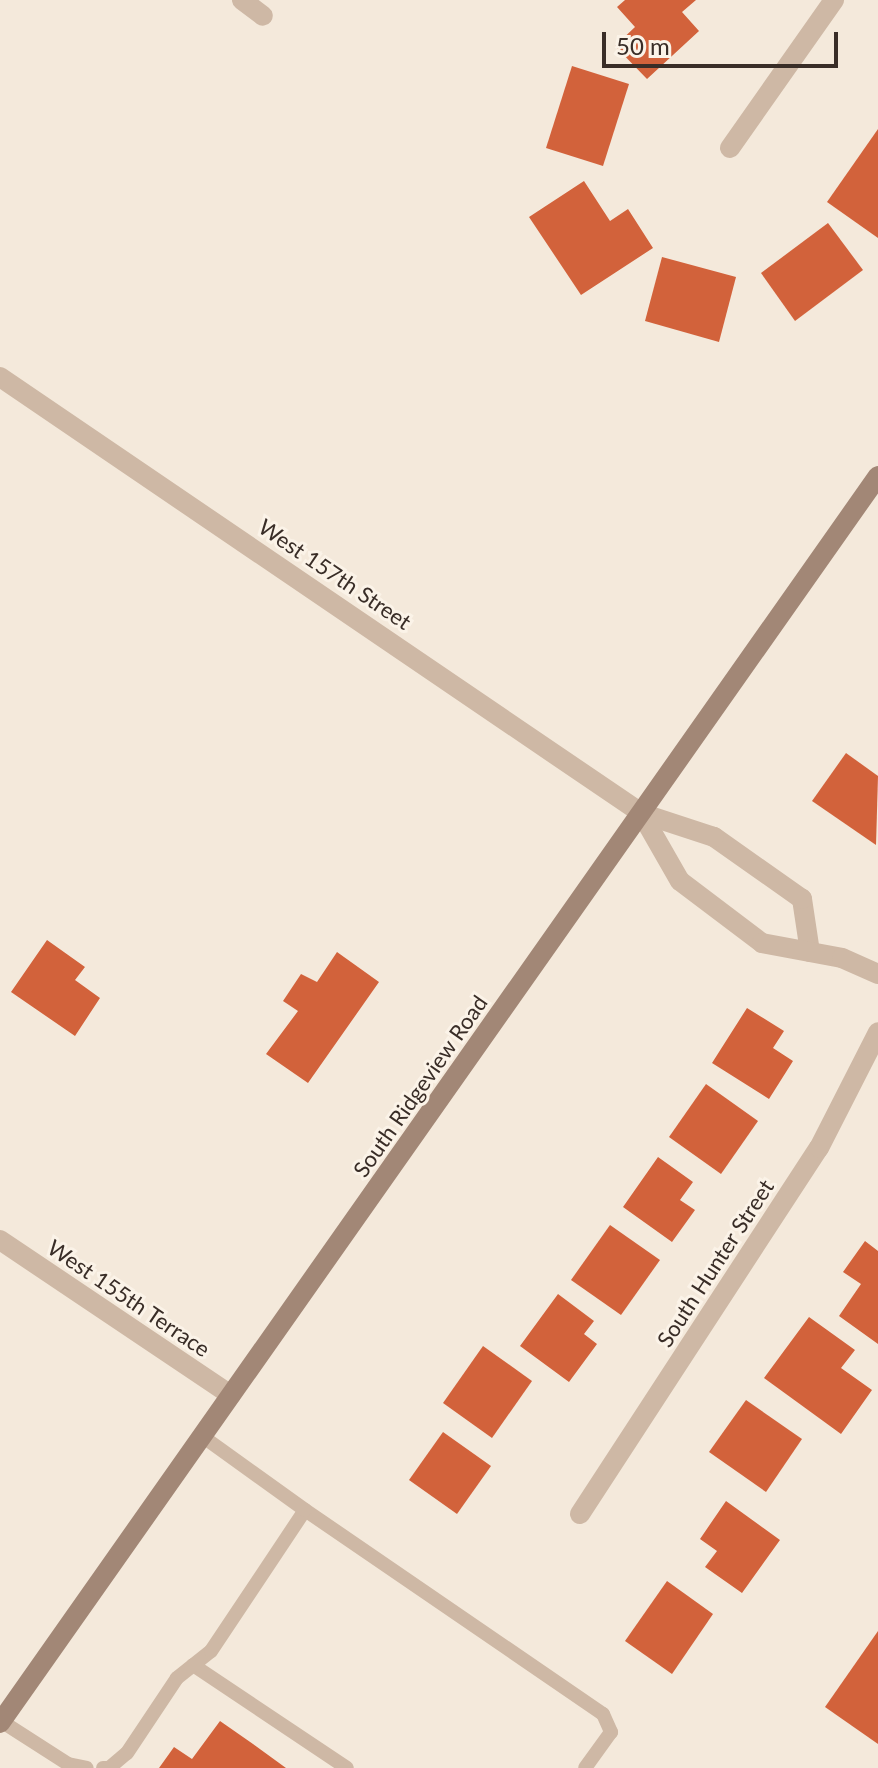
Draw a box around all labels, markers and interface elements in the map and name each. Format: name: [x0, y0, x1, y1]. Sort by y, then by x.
scale bar: [606, 16, 842, 66]
text: 50 m: [616, 31, 670, 60]
street label: West 157th Street: [254, 513, 416, 635]
street label: South Ridgeview Road: [347, 990, 493, 1182]
street label: South Hunter Street: [651, 1174, 779, 1352]
street label: West 155th Terrace: [42, 1234, 216, 1362]

